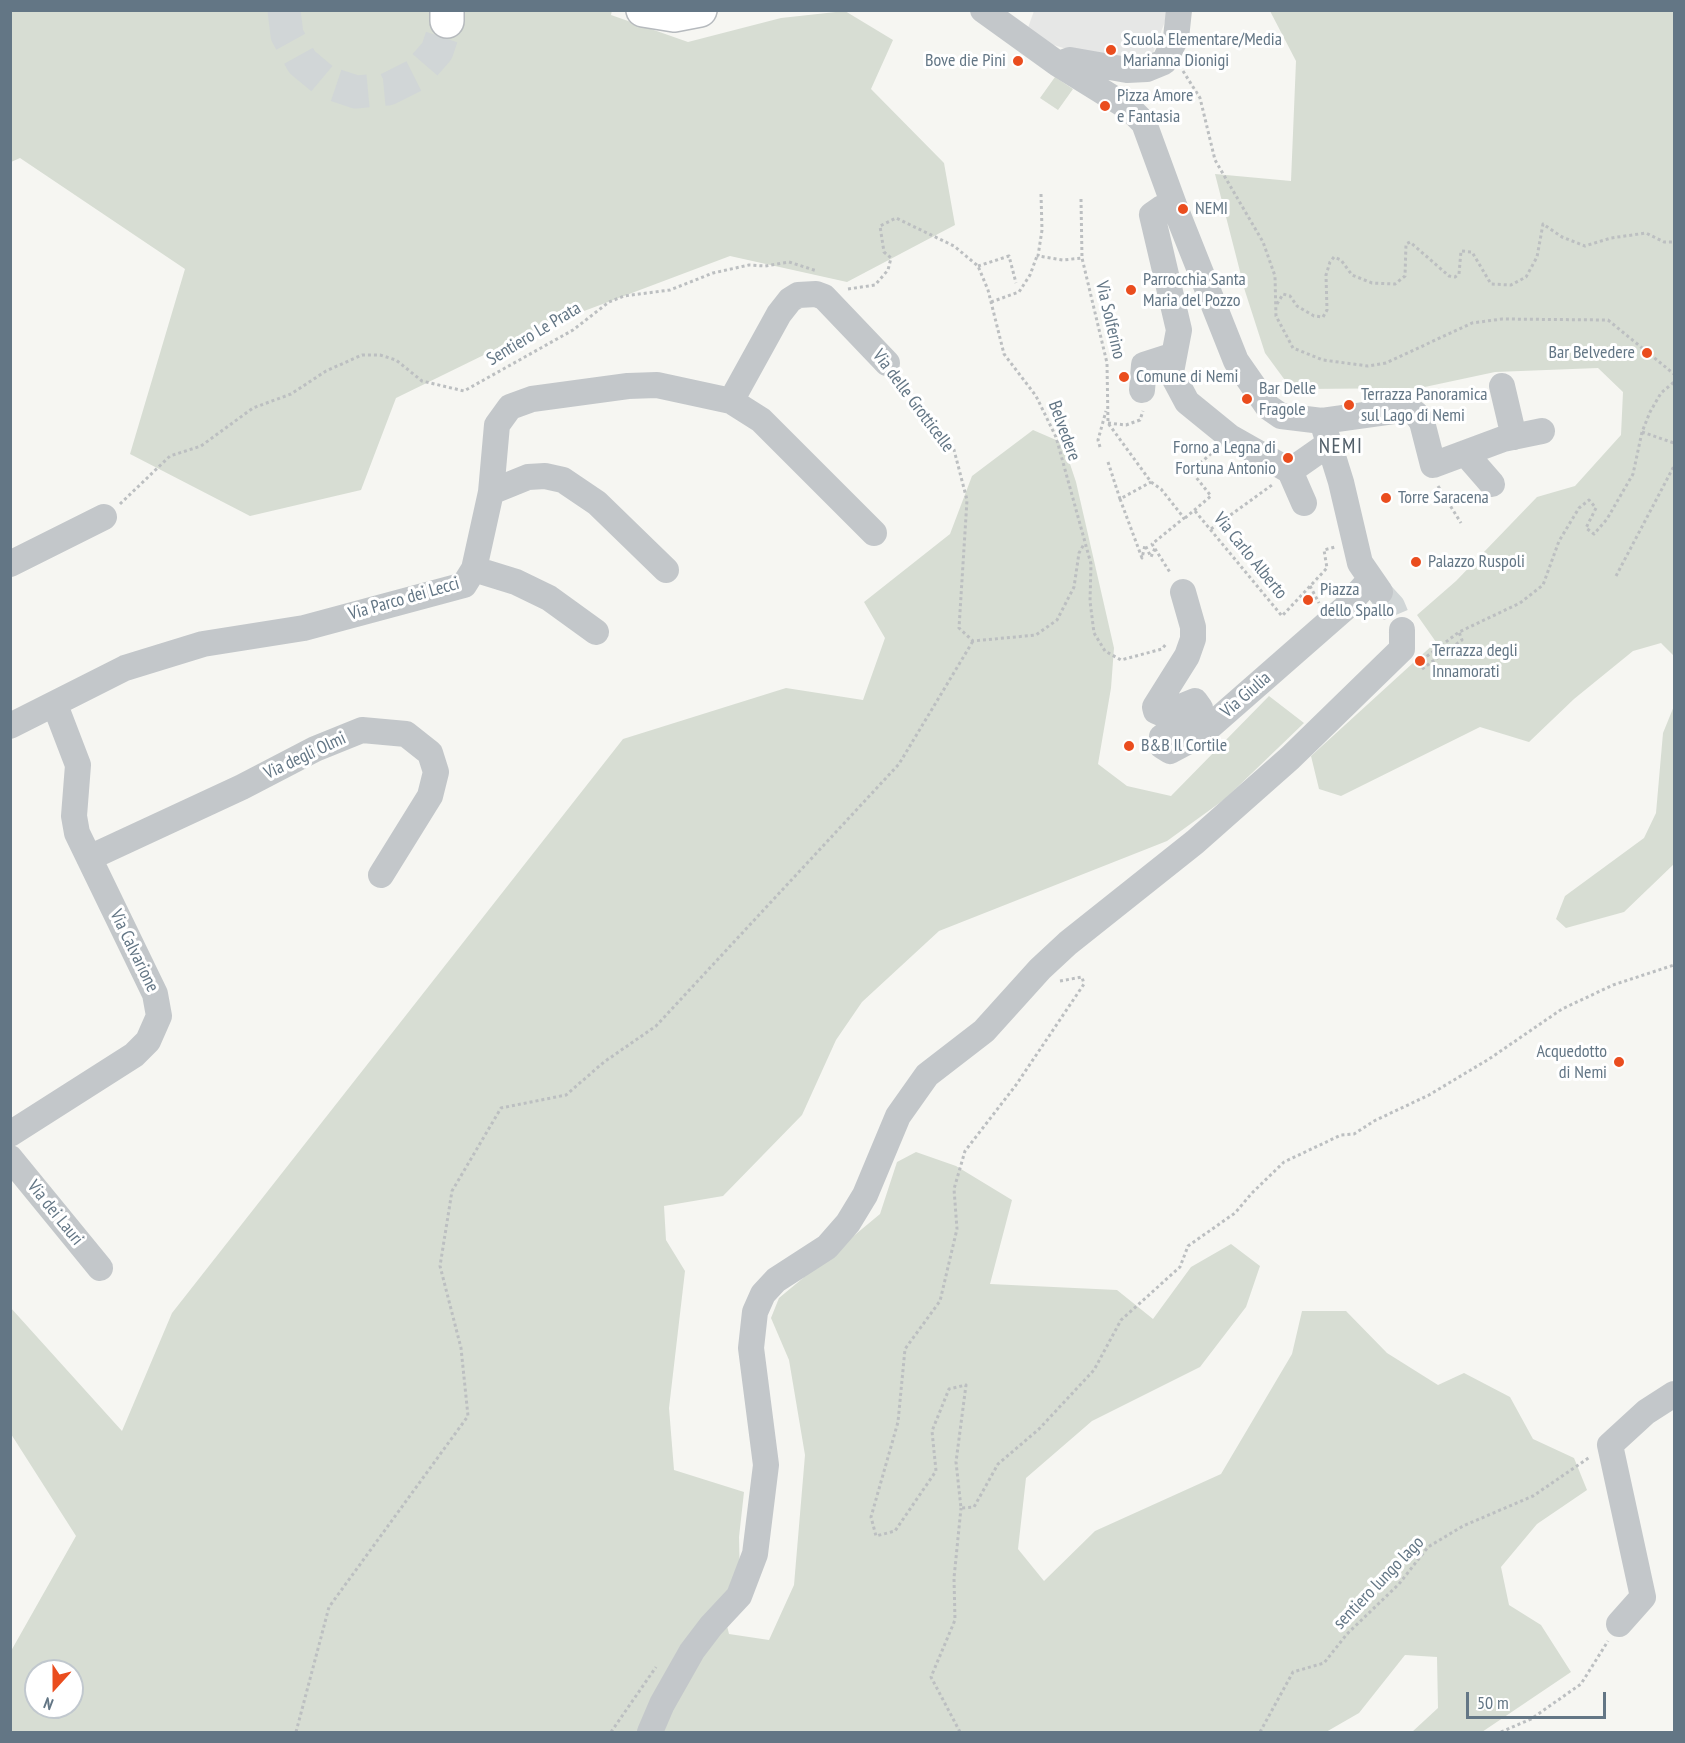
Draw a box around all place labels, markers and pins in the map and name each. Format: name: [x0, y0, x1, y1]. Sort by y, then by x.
place label: Scuola Elementare/Media Marianna Dionigi: [1123, 29, 1282, 72]
marker: Scuola Elementare/Media Marianna Dionigi: [1104, 43, 1118, 57]
place label: Bove die Pini: [925, 50, 1006, 72]
marker: Bove die Pini: [1011, 54, 1025, 68]
place label: Pizza Amore e Fantasia: [1117, 85, 1193, 128]
marker: Pizza Amore e Fantasia: [1098, 99, 1112, 113]
place label: NEMI: [1195, 198, 1228, 220]
marker: NEMI: [1176, 202, 1190, 216]
place label: Parrocchia Santa Maria del Pozzo: [1143, 269, 1246, 312]
marker: Parrocchia Santa Maria del Pozzo: [1124, 283, 1138, 297]
place label: Bar Belvedere: [1548, 342, 1635, 364]
marker: Bar Belvedere: [1640, 346, 1654, 360]
place label: Comune di Nemi: [1136, 366, 1238, 388]
marker: Comune di Nemi: [1117, 370, 1131, 384]
place label: Bar Delle Fragole: [1259, 378, 1316, 420]
place label: Terrazza Panoramica sul Lago di Nemi: [1361, 384, 1488, 426]
marker: Bar Delle Fragole: [1240, 392, 1254, 406]
marker: Terrazza Panoramica sul Lago di Nemi: [1342, 398, 1356, 412]
place label: Forno a Legna di Fortuna Antonio: [1173, 437, 1276, 480]
marker: Forno a Legna di Fortuna Antonio: [1281, 451, 1295, 465]
place label: Torre Saracena: [1398, 487, 1489, 509]
marker: Torre Saracena: [1379, 491, 1393, 505]
place label: Palazzo Ruspoli: [1428, 551, 1525, 573]
marker: Palazzo Ruspoli: [1409, 555, 1423, 569]
place label: Piazza dello Spallo: [1320, 579, 1394, 622]
marker: Piazza dello Spallo: [1301, 593, 1315, 607]
place label: Terrazza degli Innamorati: [1432, 640, 1518, 682]
marker: Terrazza degli Innamorati: [1413, 654, 1427, 668]
place label: B&B Il Cortile: [1141, 735, 1227, 757]
marker: B&B Il Cortile: [1122, 739, 1136, 753]
place label: Acquedotto di Nemi: [1536, 1041, 1607, 1084]
marker: Acquedotto di Nemi: [1612, 1055, 1626, 1069]

